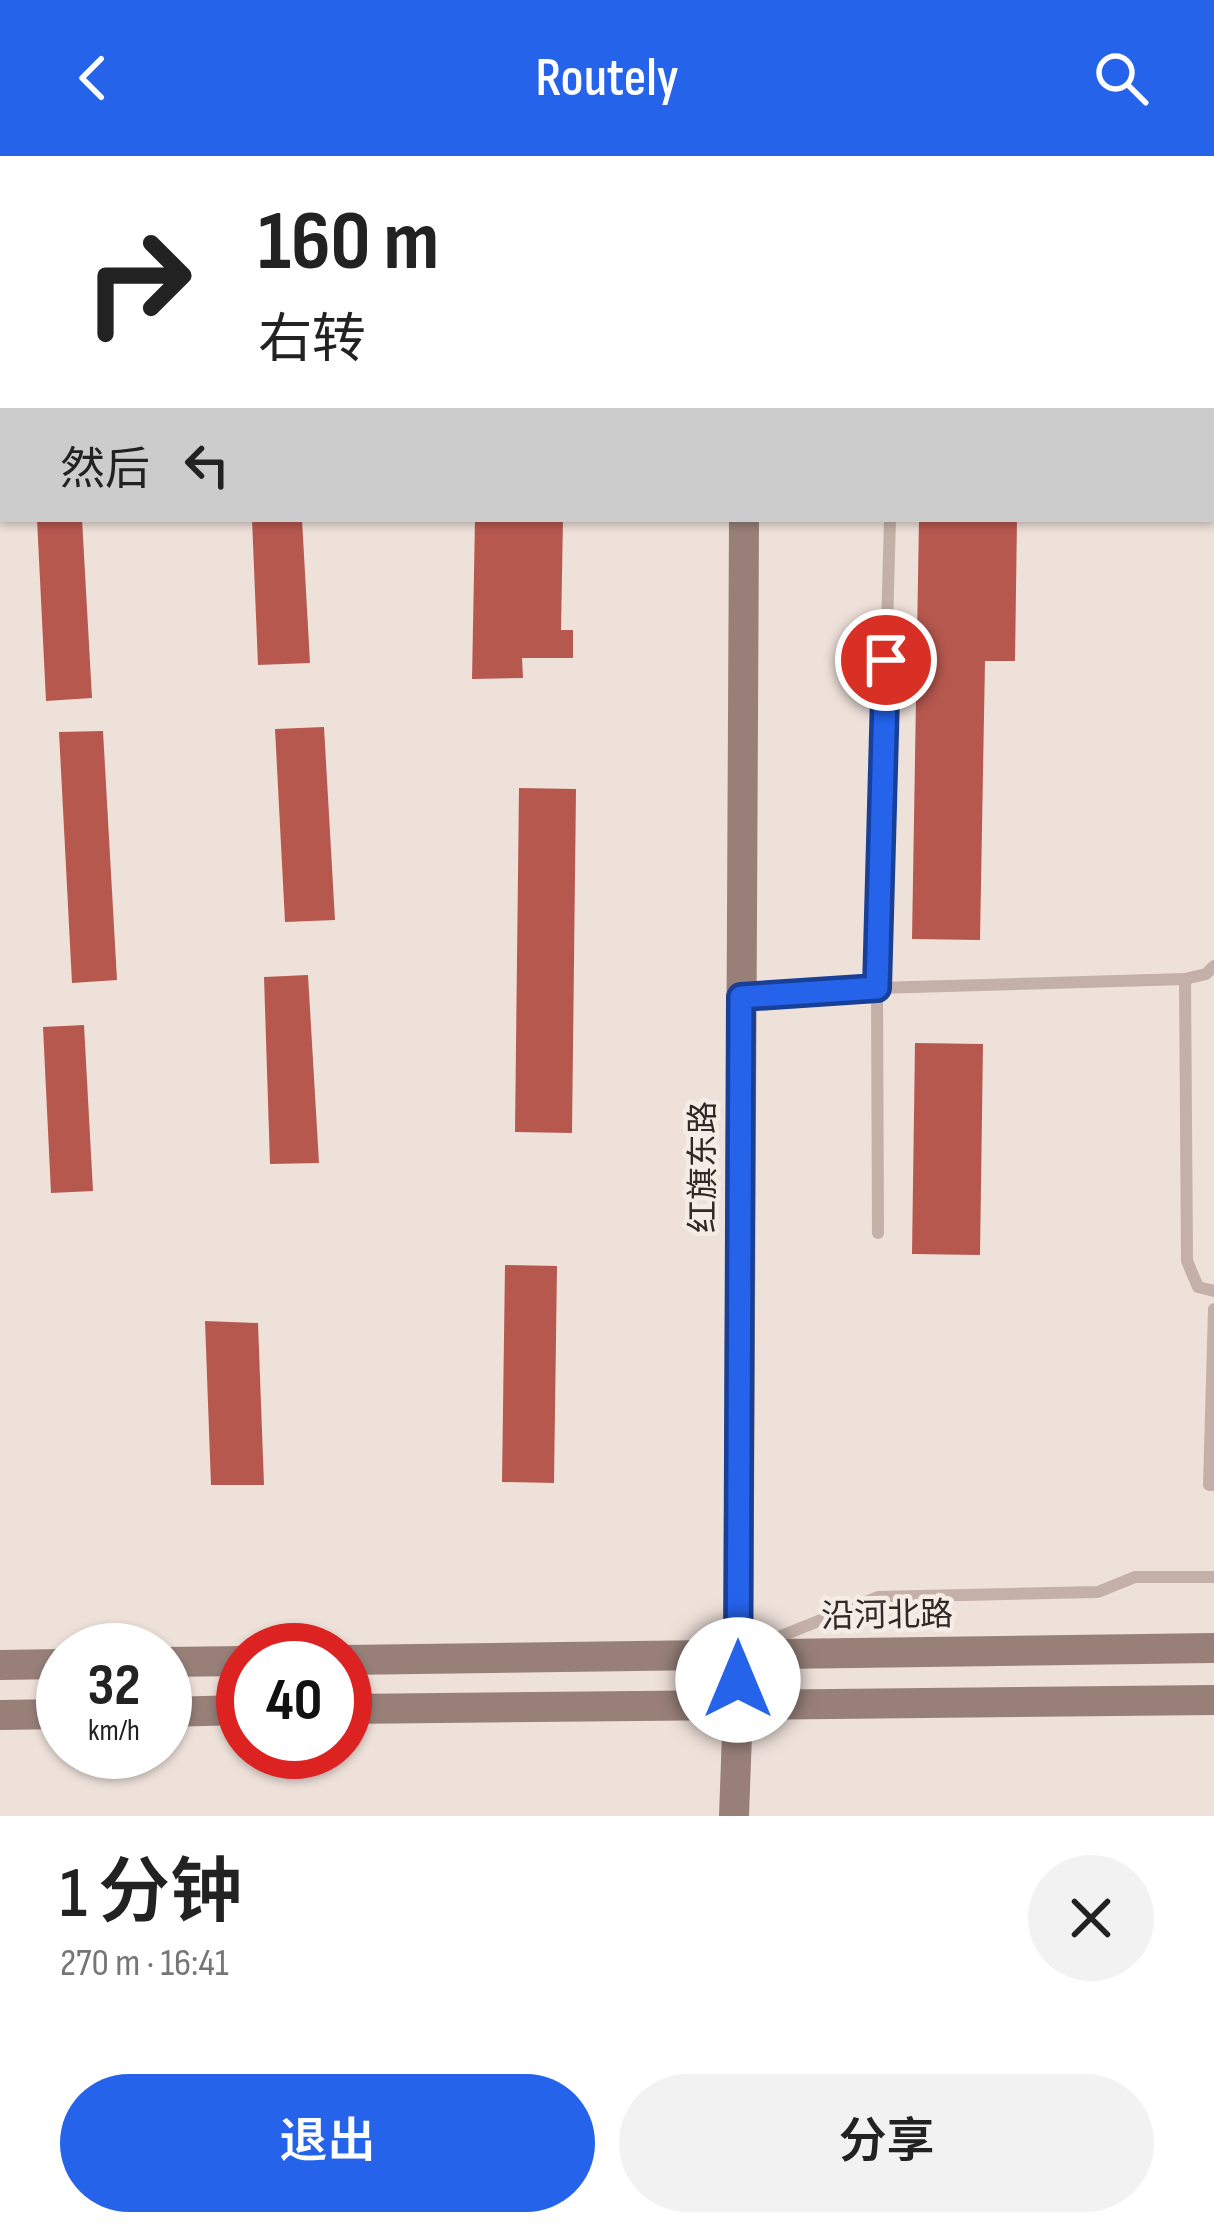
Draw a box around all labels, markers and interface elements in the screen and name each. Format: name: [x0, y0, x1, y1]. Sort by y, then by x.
icon: back: [60, 45, 126, 111]
icon: search: [1088, 45, 1154, 111]
text: Routely: [535, 46, 679, 111]
text: 160 m: [258, 192, 439, 293]
icon: right: [60, 204, 216, 360]
text: 右转: [258, 308, 366, 373]
icon: left: [174, 432, 240, 498]
text: 然后: [60, 443, 150, 498]
pin: [835, 609, 937, 711]
icon: arrive: [853, 627, 919, 693]
street label: 红旗东路: [684, 1101, 724, 1233]
street label: 沿河北路: [821, 1595, 953, 1637]
position arrow: [675, 1617, 801, 1743]
speed limit sign: 40: [216, 1623, 372, 1779]
text: 32: [87, 1650, 141, 1722]
text: km/h: [88, 1713, 140, 1749]
text: 1 分钟: [60, 1851, 242, 1938]
button: close: [1028, 1855, 1154, 1981]
text: 270 m · 16:41: [60, 1940, 229, 1987]
button: 退出: [60, 2074, 595, 2212]
button: 分享: [619, 2074, 1154, 2212]

